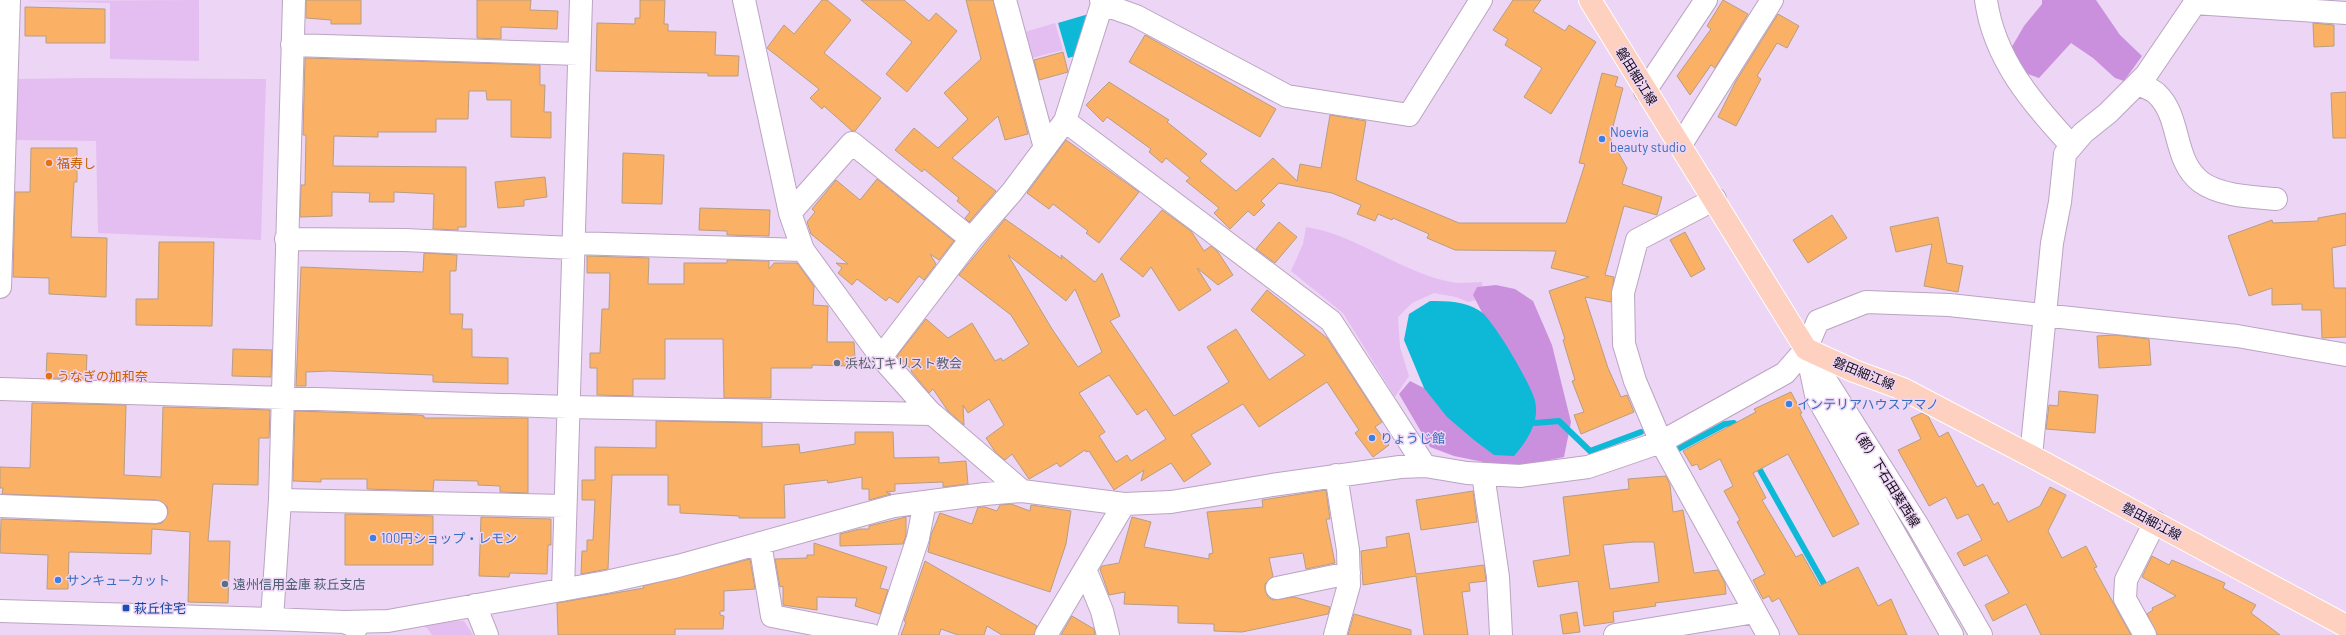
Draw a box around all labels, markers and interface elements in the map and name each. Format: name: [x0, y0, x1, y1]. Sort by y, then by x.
street label: 磐田細江線: [1613, 44, 1661, 108]
place label: Noevia beauty studio: [1610, 124, 1686, 155]
marker: Noevia beauty studio: [1597, 134, 1607, 144]
place label: 福寿し: [57, 155, 96, 171]
marker: 福寿し: [44, 158, 54, 168]
street label: 磐田細江線: [1831, 353, 1897, 393]
place label: 浜松汀キリスト教会: [845, 355, 962, 371]
marker: 浜松汀キリスト教会: [832, 358, 842, 368]
place label: うなぎの加和奈: [57, 368, 148, 384]
marker: うなぎの加和奈: [44, 371, 54, 381]
place label: インテリアハウスアマノ: [1797, 396, 1939, 412]
marker: インテリアハウスアマノ: [1784, 399, 1794, 409]
street label: （都）下石田葵西線: [1848, 422, 1924, 530]
place label: りょうじ館: [1380, 430, 1445, 446]
marker: りょうじ館: [1367, 433, 1377, 443]
street label: 磐田細江線: [2120, 499, 2184, 543]
place label: 100円ショップ・レモン: [381, 530, 517, 546]
marker: 100円ショップ・レモン: [368, 533, 378, 543]
place label: サンキューカット: [66, 572, 170, 588]
marker: サンキューカット: [53, 575, 63, 585]
place label: 遠州信用金庫 萩丘支店: [233, 576, 366, 592]
marker: 遠州信用金庫 萩丘支店: [220, 579, 230, 589]
place label: 萩丘住宅: [134, 600, 186, 616]
marker: 萩丘住宅: [121, 603, 131, 613]

